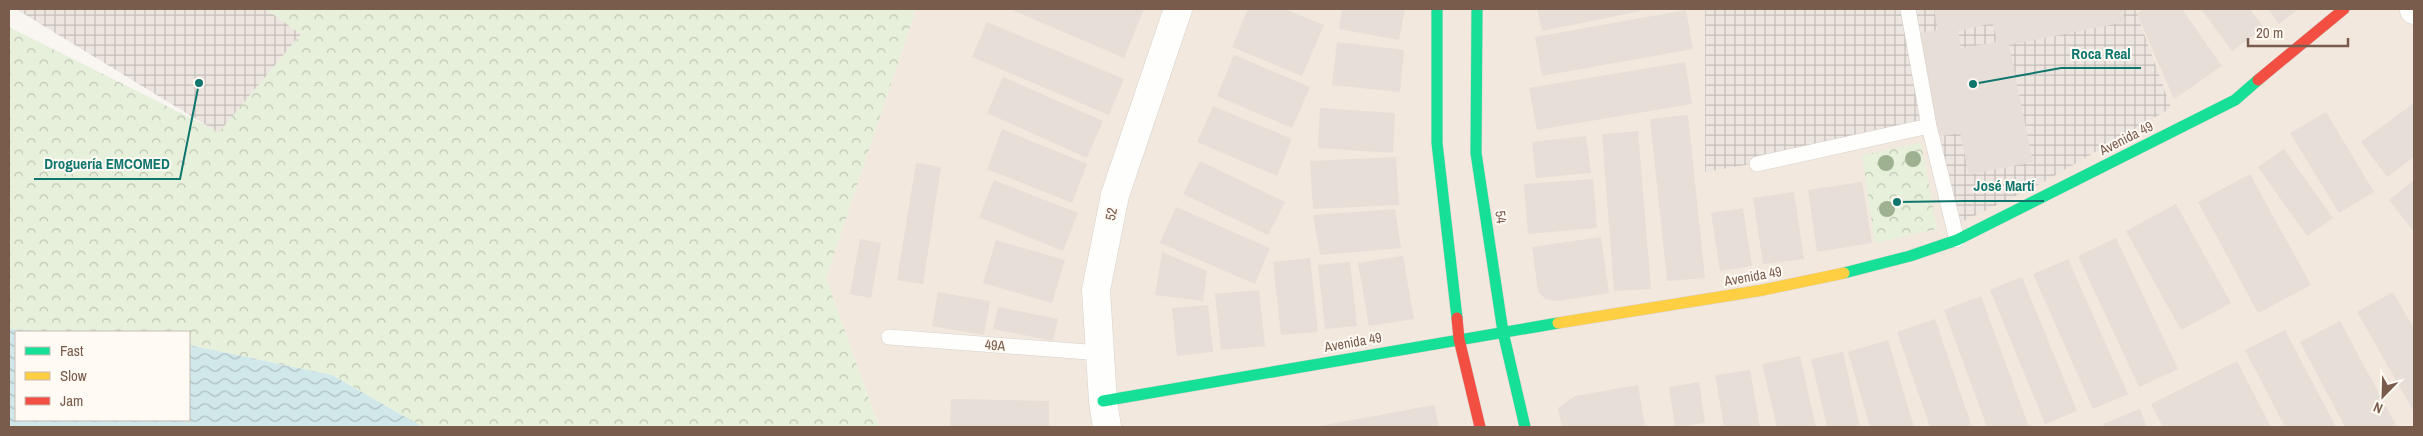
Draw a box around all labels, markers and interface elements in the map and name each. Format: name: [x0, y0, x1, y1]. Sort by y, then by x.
scale bar: [2248, 15, 2348, 47]
text: 20 m: [2256, 22, 2283, 43]
callout: Roca Real: [2061, 38, 2141, 68]
text: Roca Real: [2071, 43, 2131, 64]
street label: Avenida 49: [2095, 117, 2156, 160]
callout: Droguería EMCOMED: [34, 149, 180, 179]
text: Droguería EMCOMED: [44, 153, 170, 174]
callout: José Martí: [1964, 171, 2044, 201]
text: José Martí: [1974, 175, 2035, 196]
street label: 52: [1101, 206, 1121, 222]
street label: 54: [1491, 209, 1511, 225]
street label: Avenida 49: [1722, 262, 1783, 290]
street label: Avenida 49: [1322, 328, 1383, 356]
legend: [15, 331, 190, 421]
street label: 49A: [984, 335, 1006, 355]
text: Fast: [60, 340, 84, 361]
text: Slow: [60, 365, 87, 386]
north arrow: [2358, 371, 2408, 421]
text: Jam: [60, 390, 83, 411]
text: N: [2371, 398, 2385, 418]

